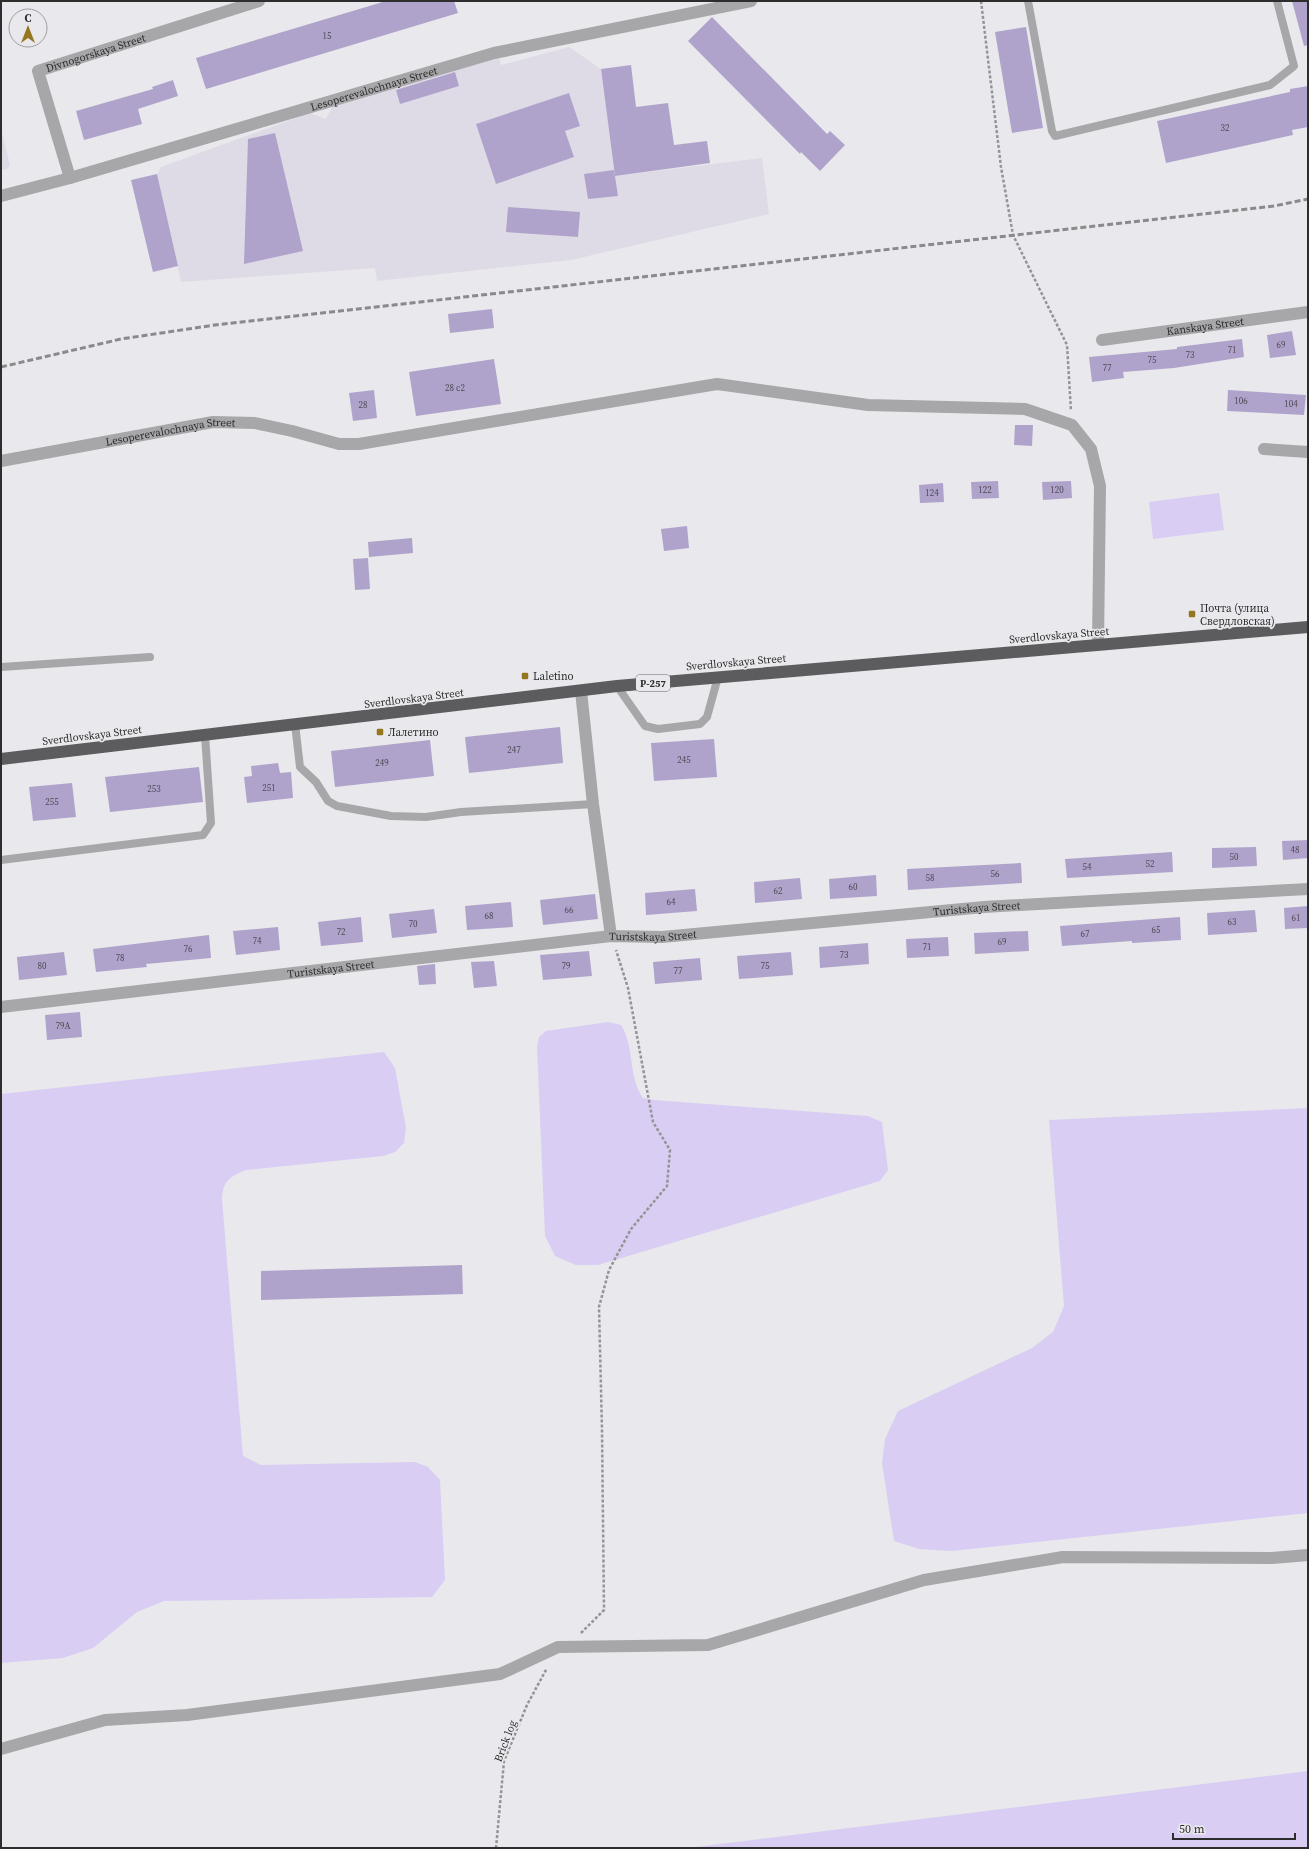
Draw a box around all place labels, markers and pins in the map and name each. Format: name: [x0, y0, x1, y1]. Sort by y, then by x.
place label: Почта (улица Свердловская): [1200, 601, 1275, 629]
marker: Почта (улица Свердловская): [1187, 609, 1197, 619]
place label: Laletino: [533, 669, 574, 684]
marker: Laletino: [520, 671, 530, 681]
place label: Лалетино: [388, 725, 439, 740]
marker: Лалетино: [375, 727, 385, 737]

